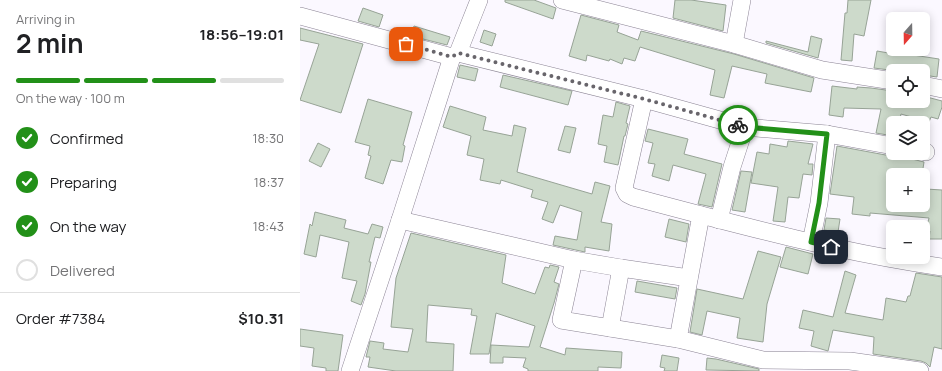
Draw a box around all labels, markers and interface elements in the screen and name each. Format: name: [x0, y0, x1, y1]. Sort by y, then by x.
text: Arriving in: [16, 10, 75, 28]
north arrow: [886, 12, 930, 56]
map controls: [886, 12, 930, 264]
text: 18:56–19:01: [199, 24, 284, 45]
text: 2 min: [16, 25, 84, 61]
pin: [389, 27, 423, 61]
icon: bag: [395, 33, 417, 55]
button: locate: [886, 64, 930, 108]
text: On the way · 100 m: [16, 89, 125, 107]
courier: [718, 105, 758, 145]
icon: bike: [727, 114, 749, 136]
button: layers: [886, 116, 930, 160]
icon: check: [16, 127, 38, 149]
text: Confirmed: [50, 128, 123, 149]
text: 18:30: [252, 129, 284, 147]
button: +: [886, 168, 930, 212]
icon: check: [16, 171, 38, 193]
text: Preparing: [50, 172, 117, 193]
text: 18:37: [254, 173, 284, 191]
icon: check: [16, 215, 38, 237]
text: On the way: [50, 216, 126, 237]
text: 18:43: [253, 217, 284, 235]
button: −: [886, 220, 930, 264]
pin: [814, 230, 848, 264]
icon: home: [820, 236, 842, 258]
text: Delivered: [50, 260, 115, 281]
text: Order #7384: [16, 308, 105, 329]
text: $10.31: [238, 308, 284, 329]

